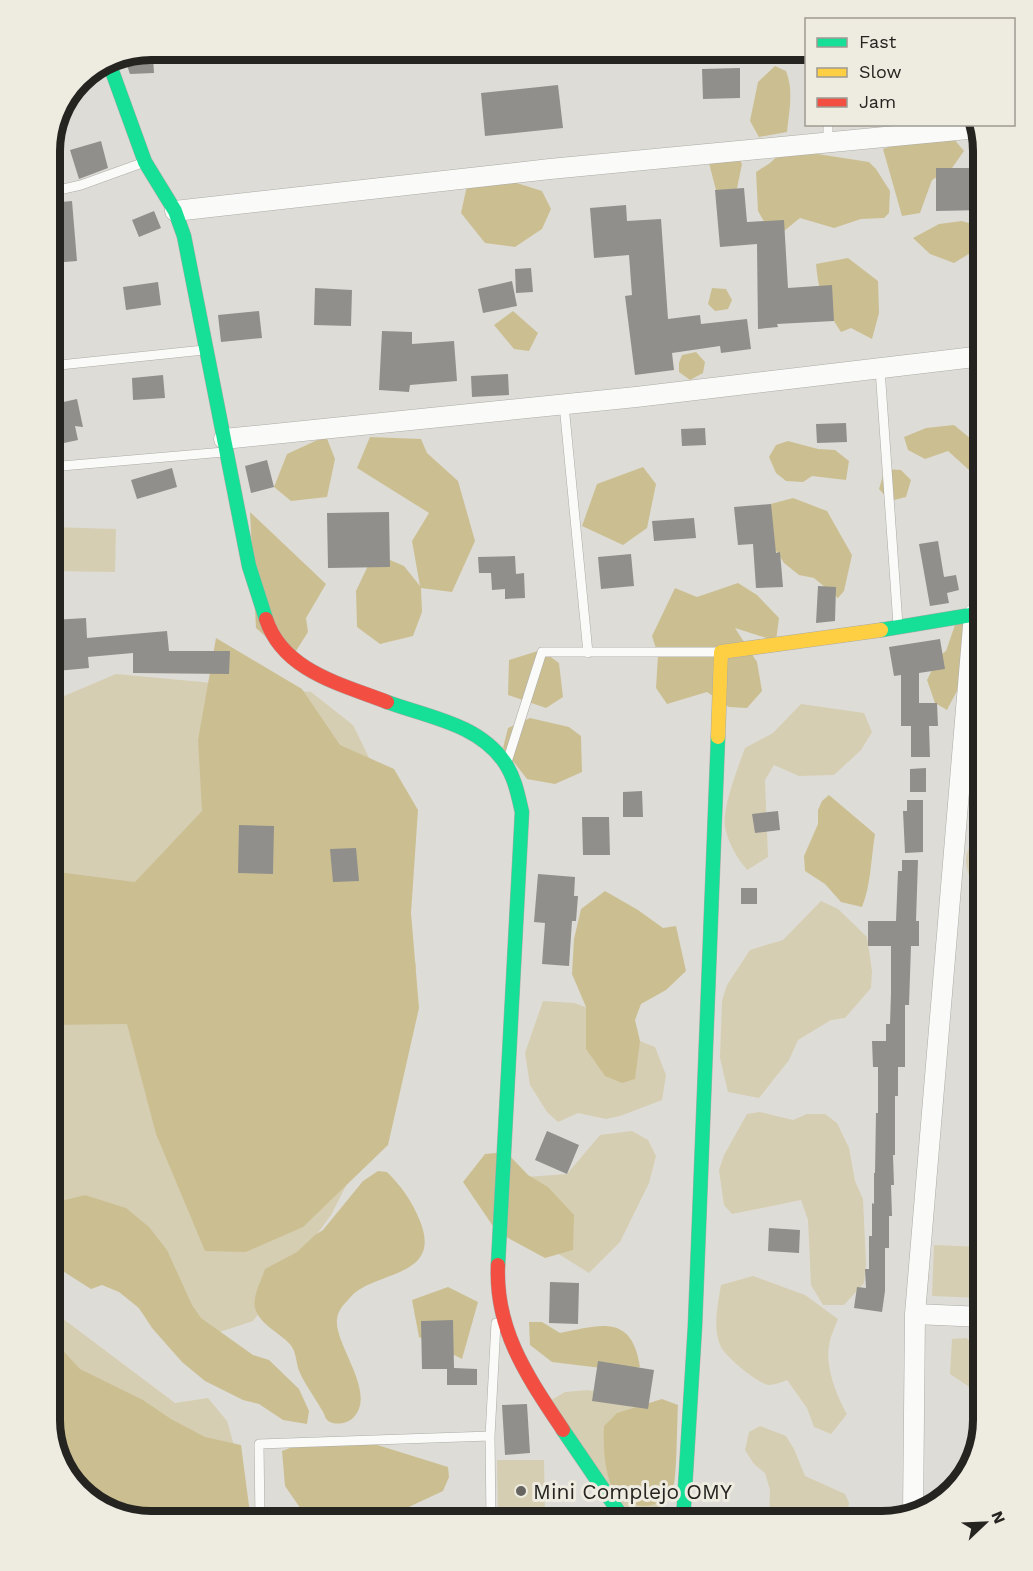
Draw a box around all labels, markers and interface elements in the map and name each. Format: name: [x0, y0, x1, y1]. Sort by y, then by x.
legend: [805, 18, 1015, 126]
text: Fast: [859, 31, 897, 52]
text: Slow: [859, 61, 902, 82]
text: Jam: [859, 91, 896, 112]
place label: Mini Complejo OMY: [533, 1479, 732, 1504]
marker: Mini Complejo OMY: [514, 1484, 528, 1498]
north arrow: [955, 1493, 1015, 1553]
text: N: [987, 1508, 1009, 1527]

